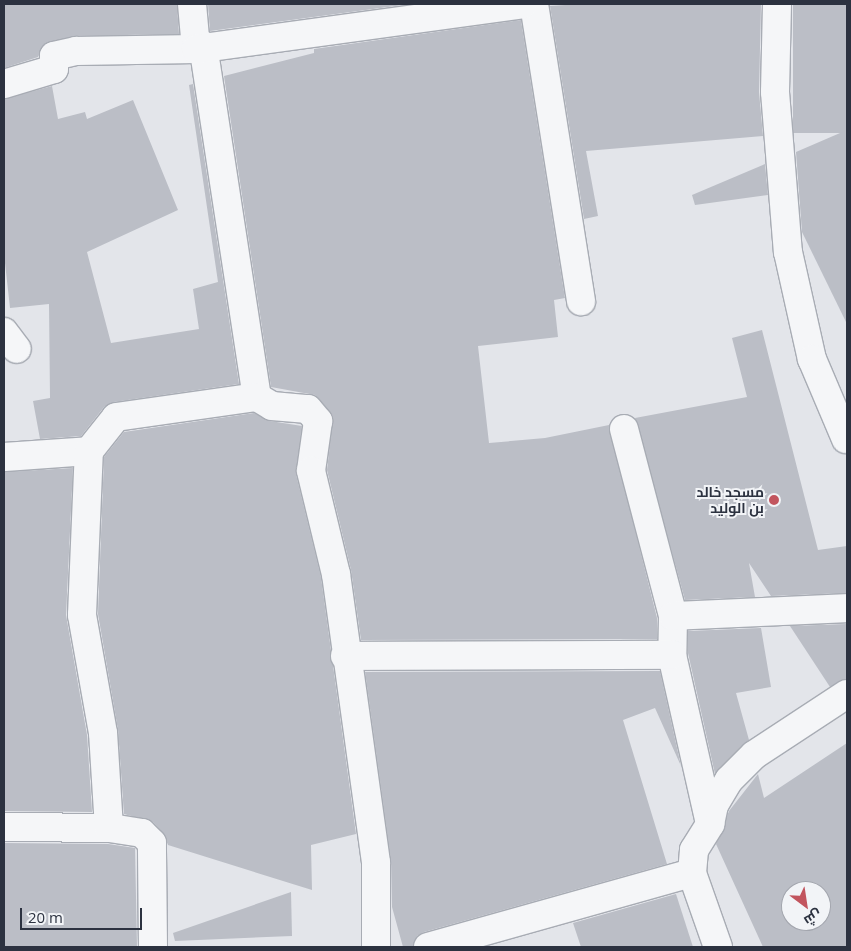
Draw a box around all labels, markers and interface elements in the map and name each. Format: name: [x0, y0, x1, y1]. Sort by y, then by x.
place label: مسجد خالد بن الوليد: [696, 484, 764, 516]
marker: مسجد خالد بن الوليد: [768, 494, 780, 506]
north arrow: [781, 881, 831, 931]
scale bar: [22, 898, 145, 930]
text: ش: [801, 906, 826, 931]
text: 20 m: [28, 907, 63, 927]

